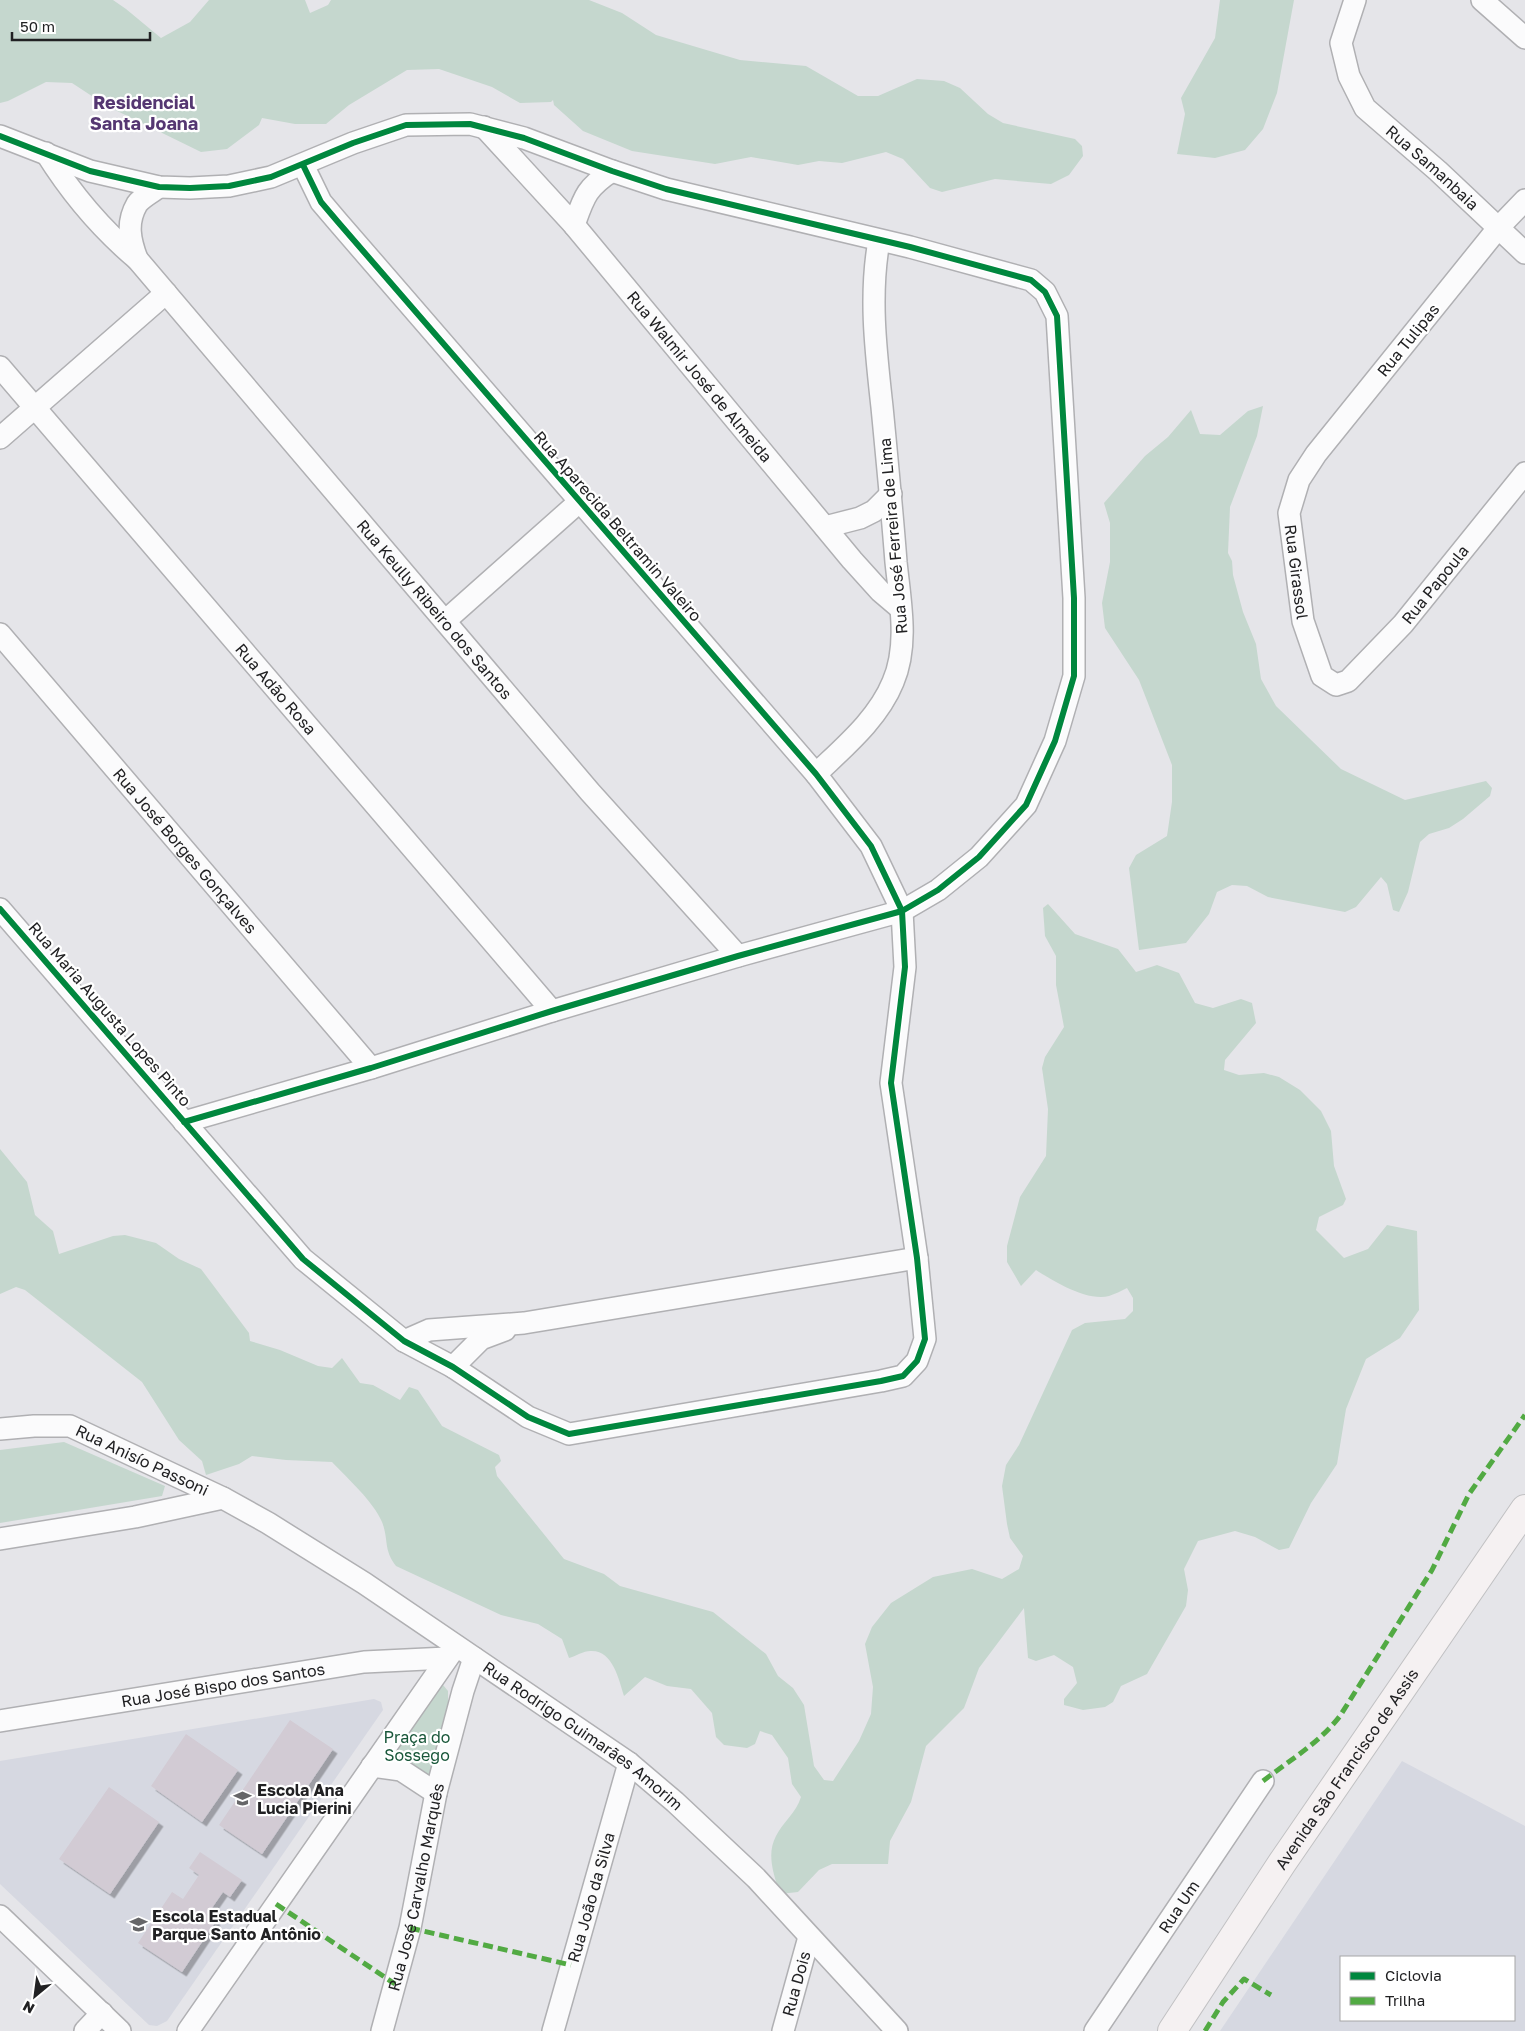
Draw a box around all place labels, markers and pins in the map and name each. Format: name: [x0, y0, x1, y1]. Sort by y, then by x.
place label: Escola Ana Lucia Pierini: [257, 1780, 352, 1818]
school or university icon: Escola Ana Lucia Pierini: [233, 1789, 253, 1809]
place label: Escola Estadual Parque Santo Antônio: [152, 1906, 321, 1944]
school or university icon: Escola Estadual Parque Santo Antônio: [128, 1915, 148, 1935]

